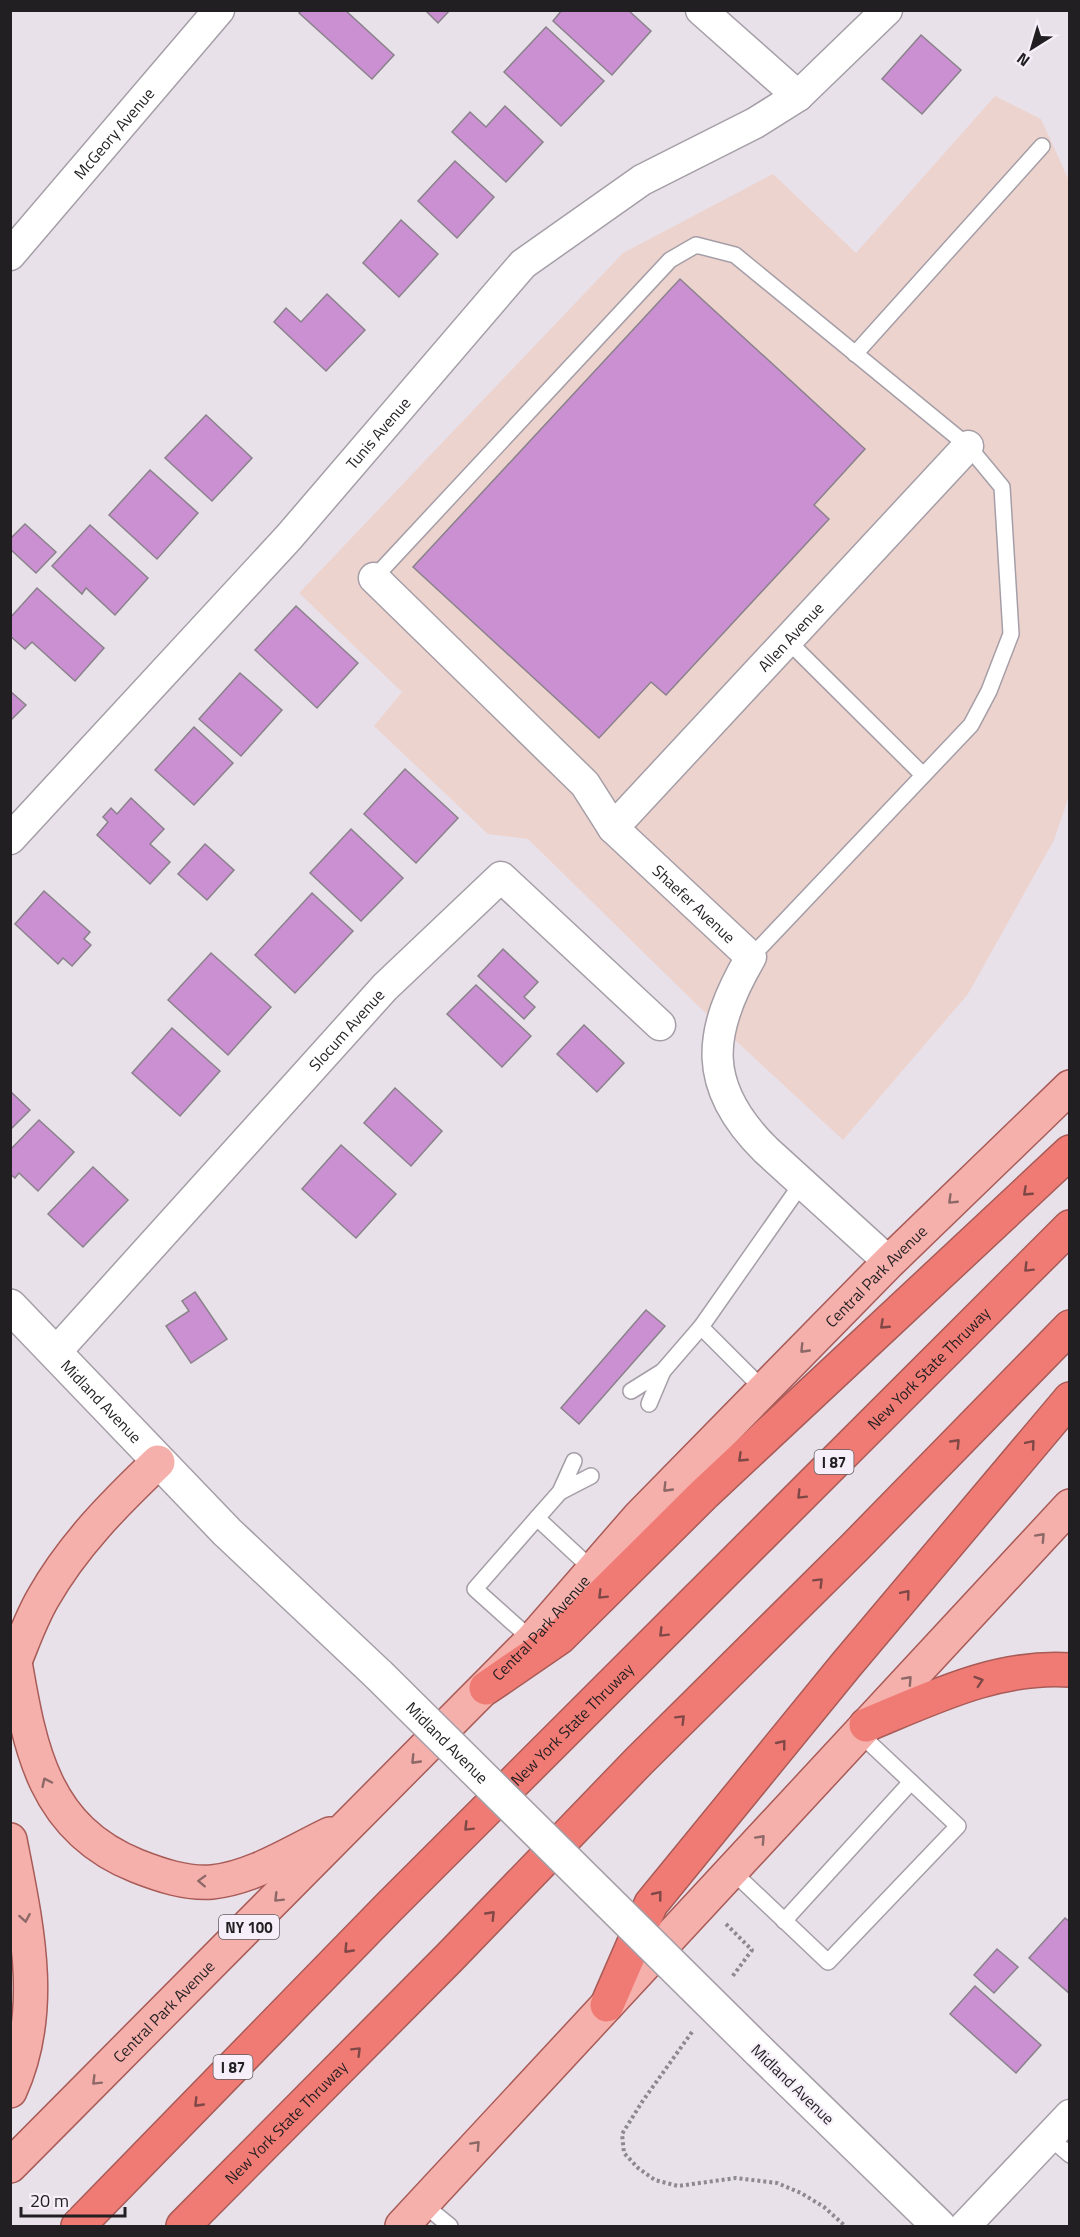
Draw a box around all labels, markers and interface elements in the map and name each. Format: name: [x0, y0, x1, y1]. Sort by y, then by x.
north arrow: [1002, 18, 1062, 78]
text: N: [1011, 47, 1035, 73]
street label: McGeory Avenue: [68, 82, 160, 184]
street label: Tunis Avenue: [340, 392, 416, 475]
street label: Allen Avenue: [752, 597, 829, 677]
street label: Shaefer Avenue: [647, 859, 741, 949]
street label: Slocum Avenue: [303, 984, 390, 1076]
one-way arrow: [1023, 1185, 1033, 1196]
one-way arrow: [949, 1193, 960, 1204]
street label: Central Park Avenue: [819, 1219, 932, 1333]
one-way arrow: [1025, 1261, 1036, 1272]
street label: New York State Thruway: [862, 1301, 996, 1435]
one-way arrow: [880, 1318, 891, 1329]
one-way arrow: [800, 1342, 811, 1353]
street label: Midland Avenue: [55, 1354, 147, 1448]
one-way arrow: [949, 1440, 960, 1450]
one-way arrow: [1024, 1440, 1035, 1451]
road number: I 87: [814, 1450, 854, 1474]
one-way arrow: [738, 1451, 749, 1462]
one-way arrow: [664, 1481, 675, 1492]
one-way arrow: [797, 1488, 808, 1499]
one-way arrow: [1034, 1533, 1045, 1544]
street label: Central Park Avenue: [486, 1570, 595, 1686]
one-way arrow: [813, 1578, 823, 1589]
one-way arrow: [599, 1587, 610, 1598]
one-way arrow: [899, 1590, 910, 1601]
one-way arrow: [659, 1625, 670, 1636]
street label: New York State Thruway: [505, 1657, 639, 1791]
one-way arrow: [973, 1675, 984, 1688]
one-way arrow: [901, 1676, 912, 1687]
street label: Midland Avenue: [400, 1696, 494, 1789]
one-way arrow: [673, 1716, 684, 1727]
one-way arrow: [774, 1740, 785, 1751]
one-way arrow: [412, 1752, 423, 1763]
one-way arrow: [41, 1777, 53, 1788]
one-way arrow: [465, 1820, 476, 1831]
one-way arrow: [754, 1835, 765, 1846]
one-way arrow: [197, 1875, 206, 1888]
one-way arrow: [651, 1891, 662, 1902]
one-way arrow: [274, 1892, 285, 1902]
one-way arrow: [484, 1912, 495, 1922]
one-way arrow: [18, 1913, 31, 1923]
road number: NY 100: [219, 1915, 279, 1939]
one-way arrow: [345, 1941, 356, 1952]
street label: Central Park Avenue: [107, 1955, 220, 2068]
street label: Midland Avenue: [746, 2038, 840, 2130]
one-way arrow: [350, 2047, 361, 2058]
road number: I 87: [214, 2055, 252, 2079]
street label: New York State Thruway: [219, 2055, 353, 2190]
one-way arrow: [92, 2073, 103, 2084]
one-way arrow: [194, 2096, 205, 2107]
one-way arrow: [469, 2142, 480, 2152]
scale bar: [21, 2180, 124, 2218]
text: 20 m: [30, 2187, 69, 2214]

